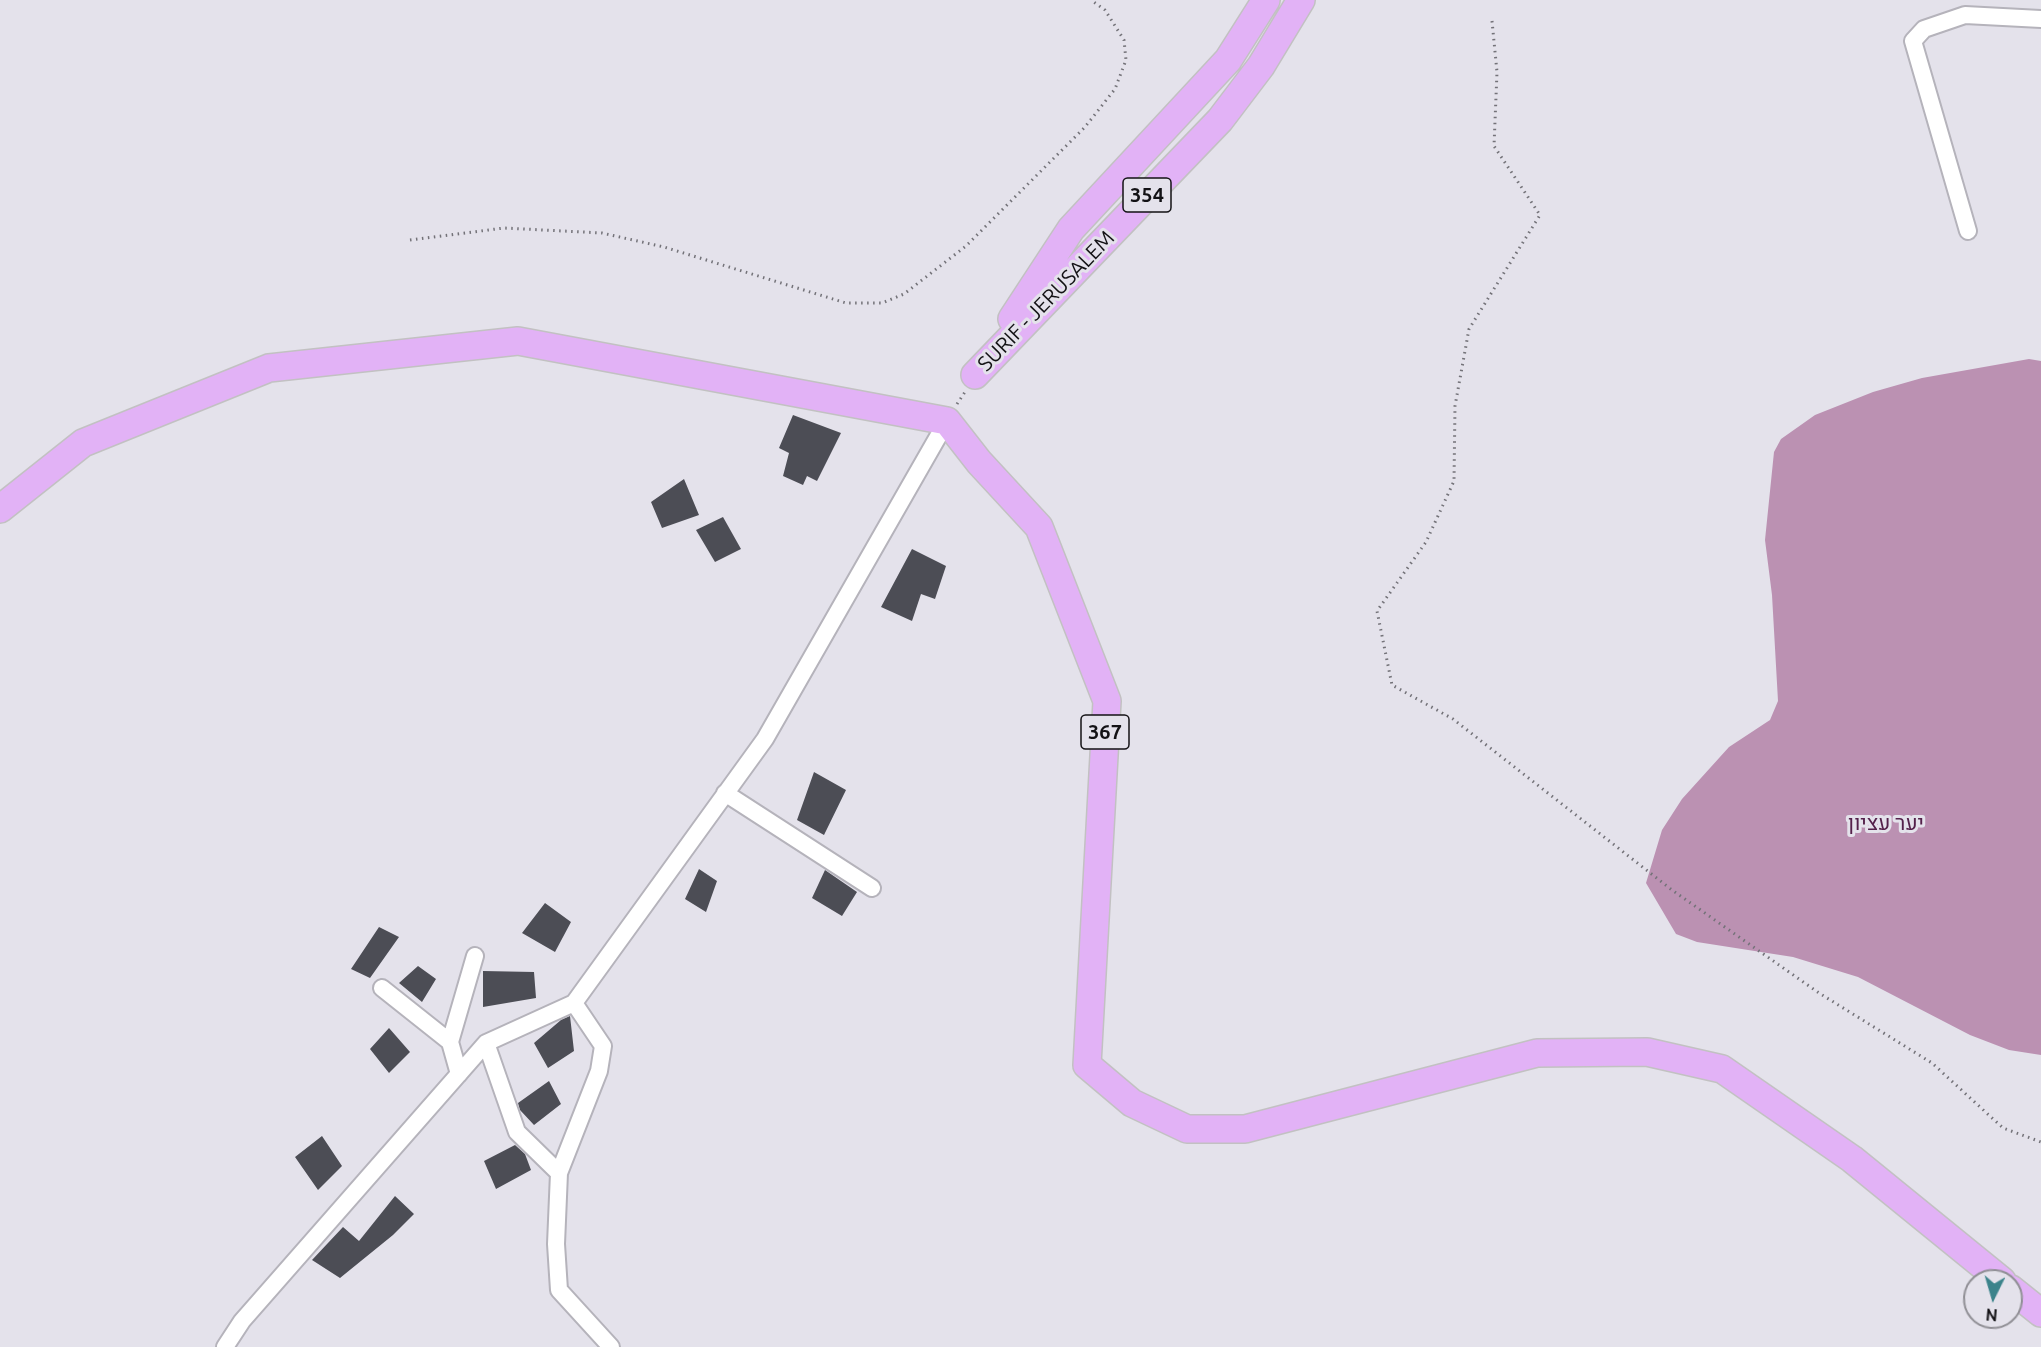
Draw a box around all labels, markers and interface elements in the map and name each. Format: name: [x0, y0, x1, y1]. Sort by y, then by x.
road number: 354: [1123, 178, 1171, 212]
street label: SURIF - JERUSALEM: [973, 226, 1119, 376]
road number: 367: [1081, 715, 1129, 749]
park label: יער עציון: [1848, 810, 1924, 836]
north arrow: [1963, 1269, 2023, 1329]
text: N: [1985, 1305, 1998, 1324]

